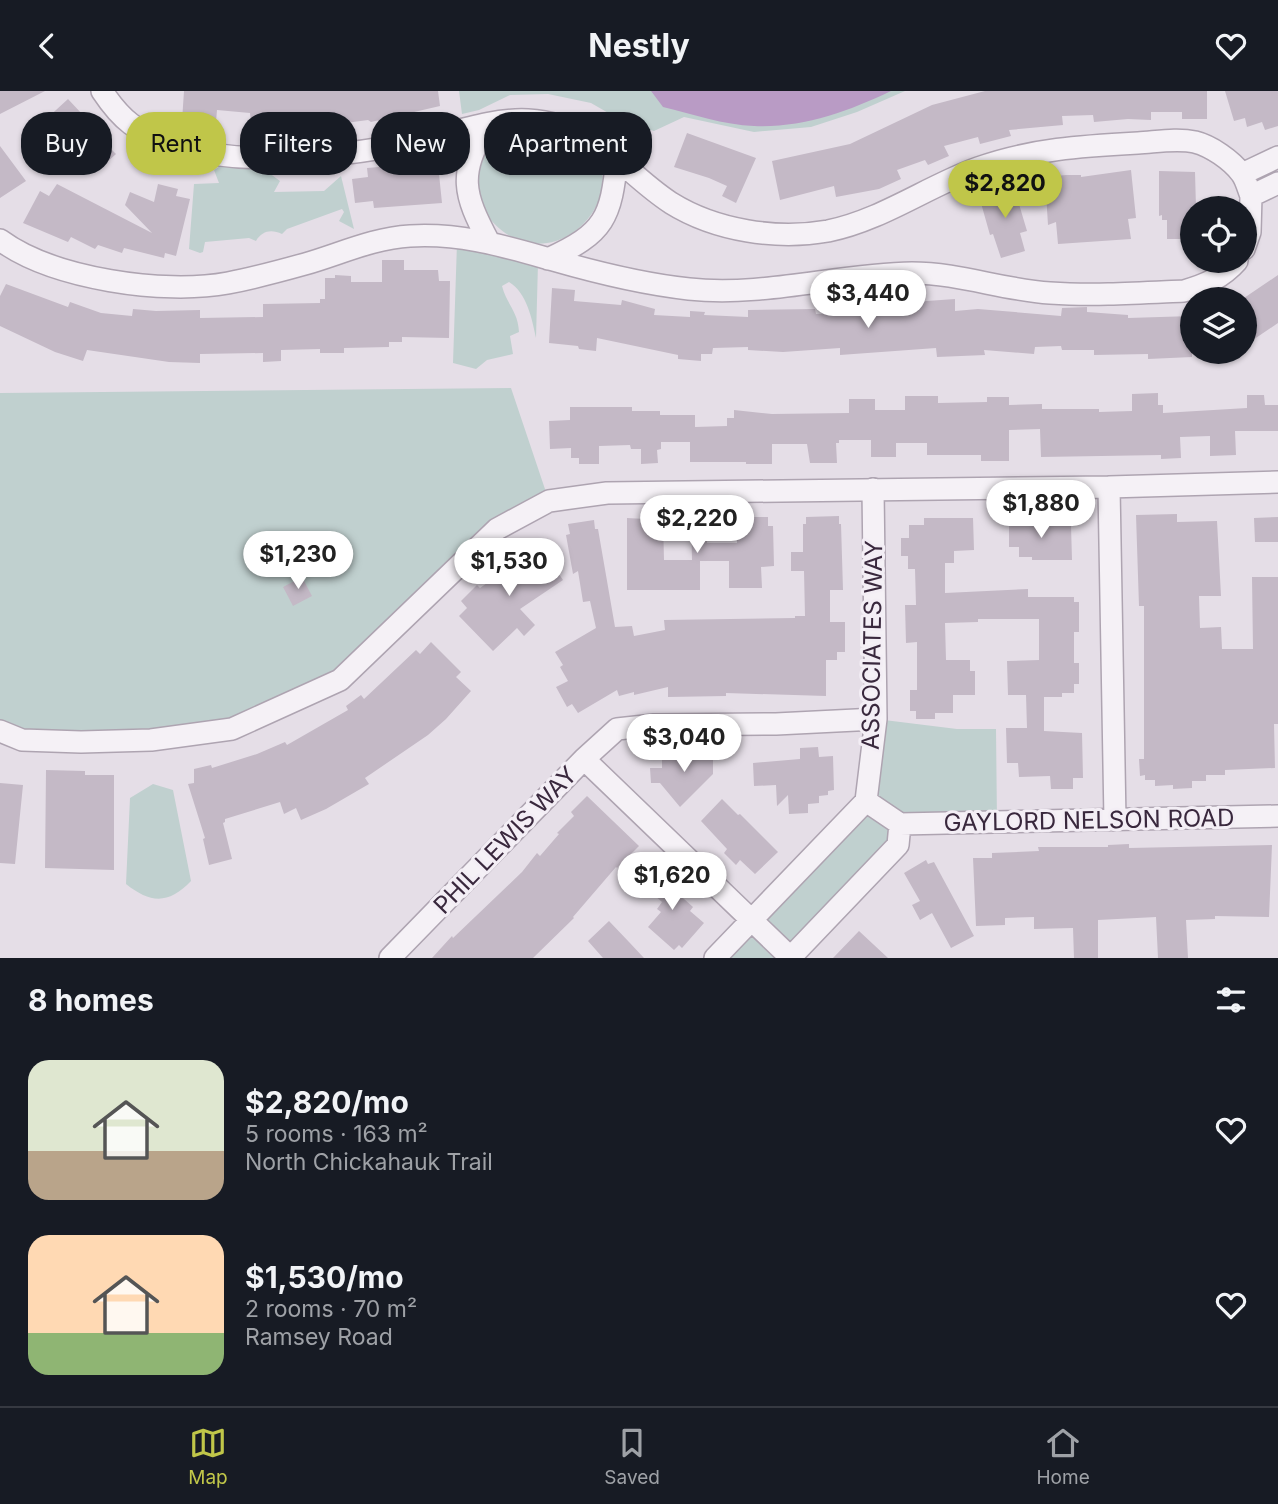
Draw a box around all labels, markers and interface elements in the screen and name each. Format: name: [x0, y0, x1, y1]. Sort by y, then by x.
text: Nestly: [588, 26, 690, 65]
icon: back: [28, 27, 66, 65]
icon: heart: [1212, 27, 1250, 65]
chip: Buy: [21, 112, 112, 175]
chip: Rent: [126, 112, 226, 175]
chip: Filters: [240, 112, 357, 175]
chip: New: [371, 112, 470, 175]
chip: Apartment: [484, 112, 652, 175]
pin: $2,820: [948, 160, 1062, 220]
text: $2,820: [964, 169, 1046, 197]
map controls: [1180, 196, 1257, 364]
button: locate: [1180, 196, 1257, 273]
pin: $3,440: [811, 271, 925, 330]
text: $3,440: [826, 279, 910, 307]
button: layers: [1180, 287, 1257, 364]
pin: $1,880: [984, 481, 1098, 540]
text: $1,880: [1002, 489, 1080, 517]
pin: $2,220: [640, 496, 754, 555]
text: $2,220: [656, 504, 738, 532]
pin: $1,230: [241, 531, 355, 591]
pin: $1,530: [452, 539, 566, 598]
text: $1,230: [259, 540, 337, 568]
street label: ASSOCIATES WAY: [856, 540, 888, 750]
text: $1,530: [470, 547, 548, 575]
pin: $3,040: [627, 715, 741, 774]
text: $3,040: [642, 723, 726, 751]
street label: PHIL LEWIS WAY: [427, 760, 583, 920]
street label: GAYLORD NELSON ROAD: [943, 803, 1235, 837]
pin: $1,620: [615, 853, 729, 912]
text: $1,620: [634, 861, 710, 889]
icon: filters: [1212, 981, 1250, 1019]
text: 8 homes: [28, 982, 154, 1018]
text: $2,820/mo: [245, 1084, 409, 1120]
icon: home: [84, 1088, 168, 1172]
icon: heart: [1212, 1111, 1250, 1149]
text: 5 rooms · 163 m²: [245, 1120, 428, 1148]
text: North Chickahauk Trail: [245, 1148, 493, 1176]
text: $1,530/mo: [245, 1259, 404, 1295]
icon: home: [84, 1263, 168, 1347]
icon: heart: [1212, 1286, 1250, 1324]
text: 2 rooms · 70 m²: [245, 1295, 417, 1323]
text: Ramsey Road: [245, 1323, 393, 1351]
tab: Map: [188, 1424, 228, 1489]
tab: Saved: [604, 1424, 660, 1489]
tab: Home: [1036, 1424, 1090, 1489]

